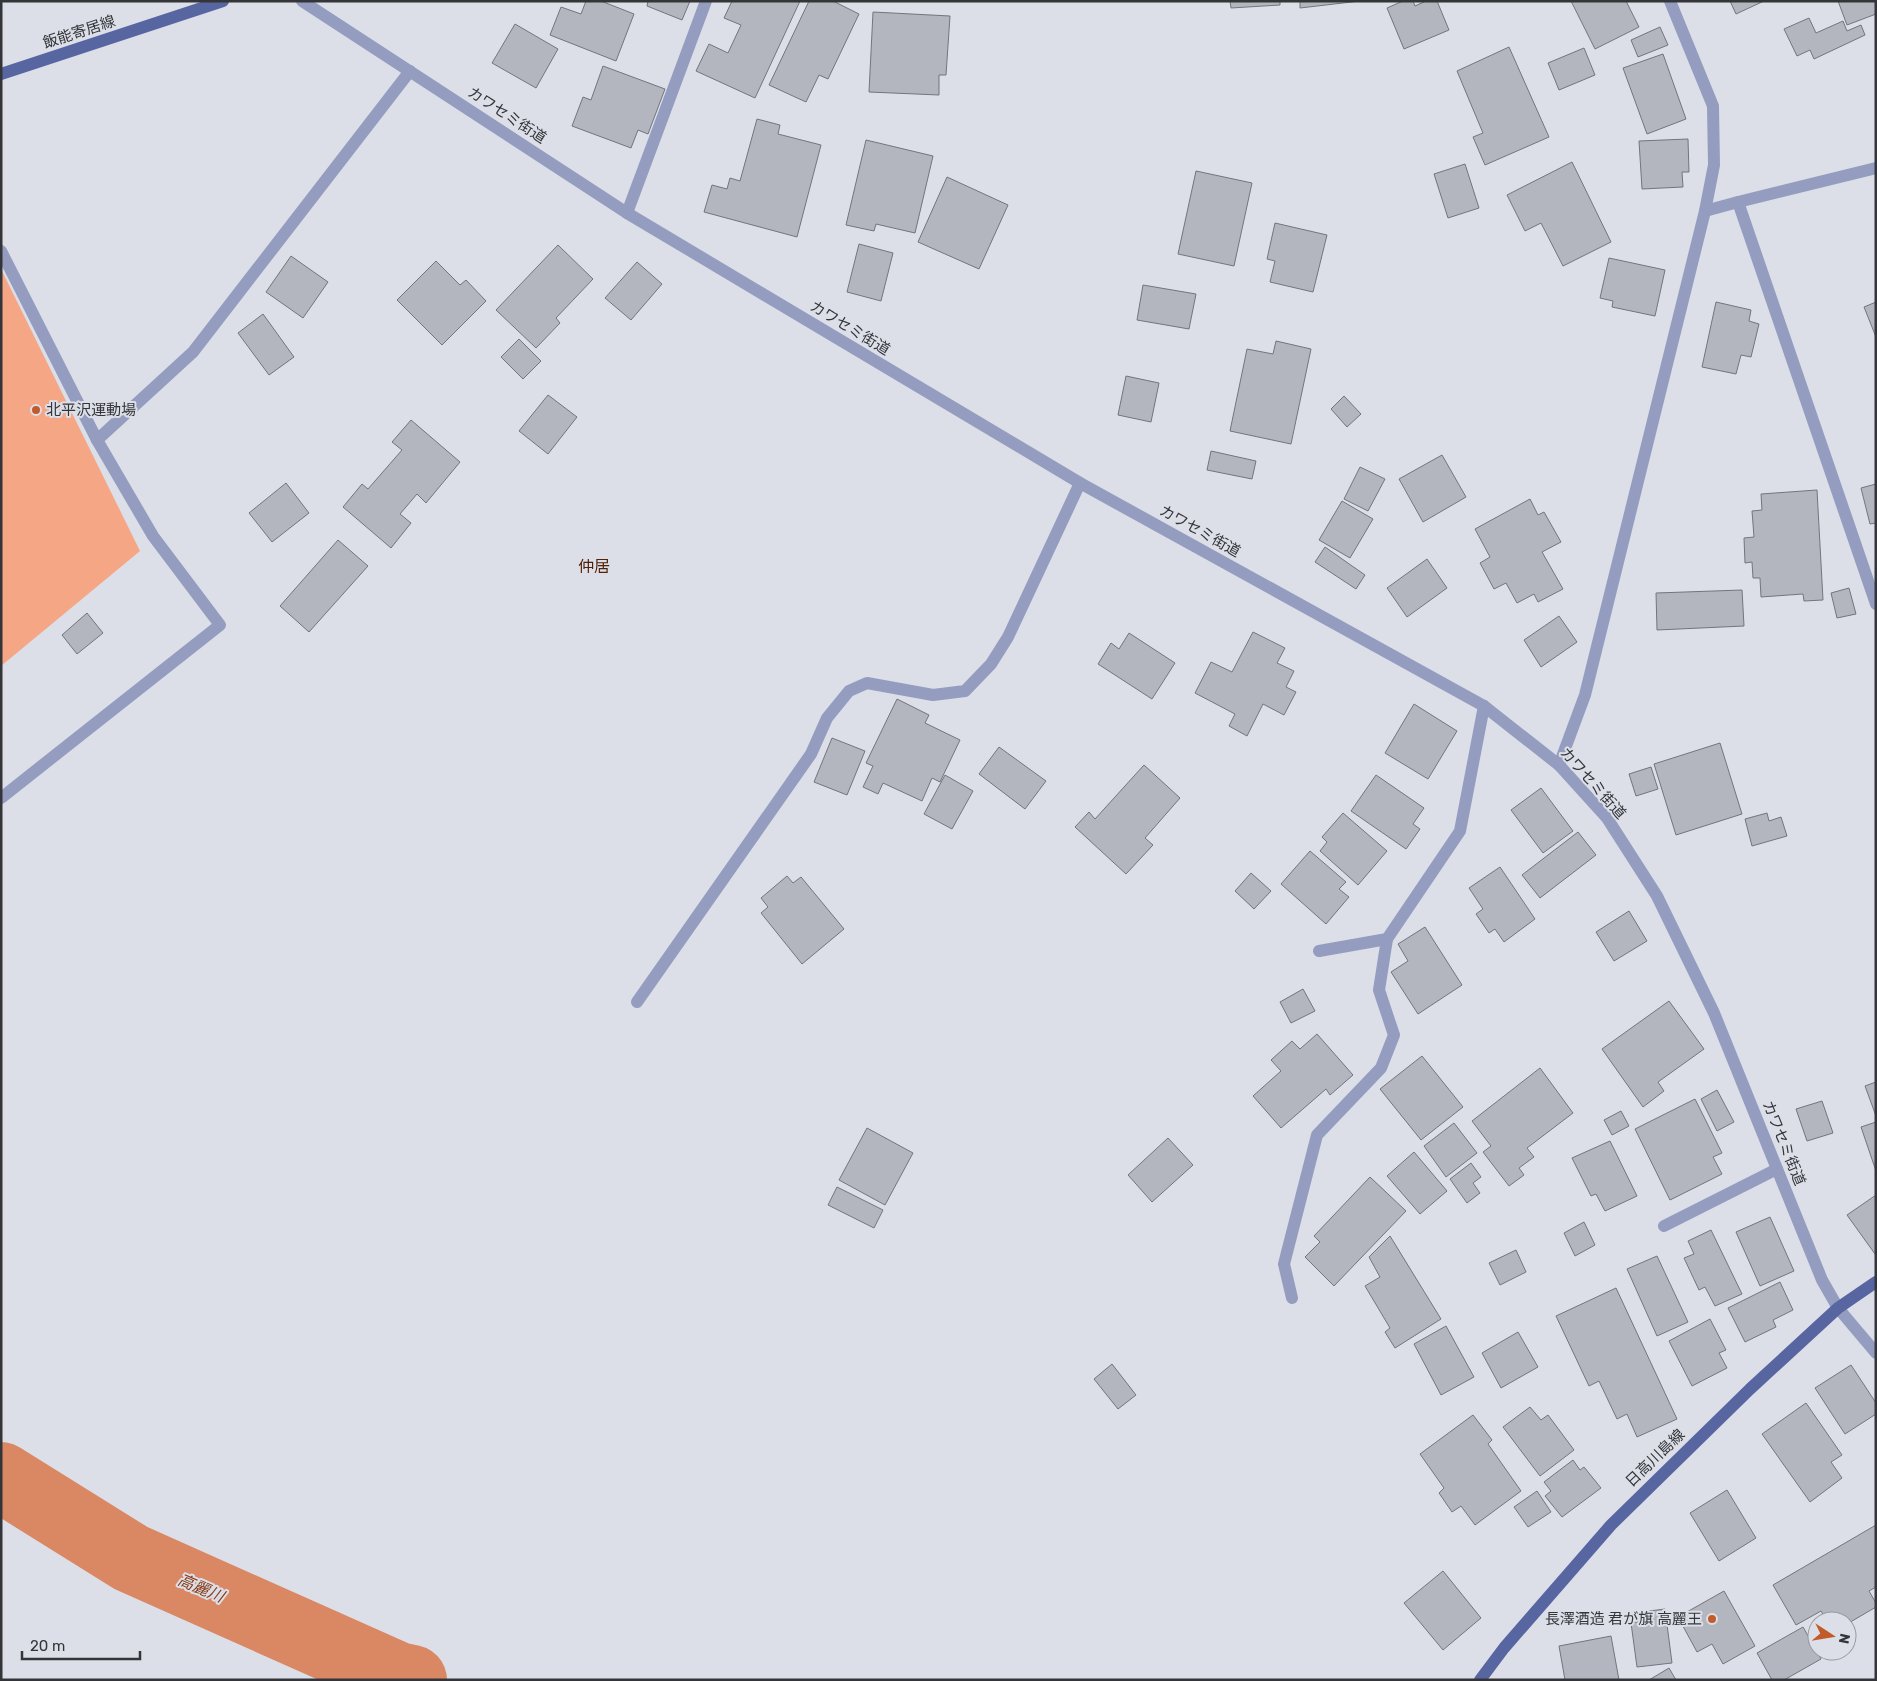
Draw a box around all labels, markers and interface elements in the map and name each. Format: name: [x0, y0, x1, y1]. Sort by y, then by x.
street label: 飯能寄居線: [41, 12, 117, 52]
street label: カワセミ街道: [464, 83, 550, 147]
street label: カワセミ街道: [807, 297, 893, 359]
place label: 北平沢運動場: [46, 401, 136, 419]
marker: 北平沢運動場: [30, 404, 42, 416]
street label: カワセミ街道: [1156, 501, 1244, 561]
district label: 仲居: [578, 557, 610, 576]
street label: カワセミ街道: [1556, 744, 1630, 822]
street label: カワセミ街道: [1759, 1098, 1809, 1188]
street label: 日高川島線: [1622, 1425, 1688, 1491]
water label: 高麗川: [175, 1570, 229, 1607]
place label: 長澤酒造 君が旗 高麗王: [1545, 1610, 1702, 1628]
north arrow: [1807, 1611, 1857, 1661]
marker: 長澤酒造 君が旗 高麗王: [1706, 1613, 1718, 1625]
scale bar: [22, 1628, 140, 1660]
text: N: [1835, 1632, 1854, 1645]
text: 20 m: [30, 1637, 65, 1655]

